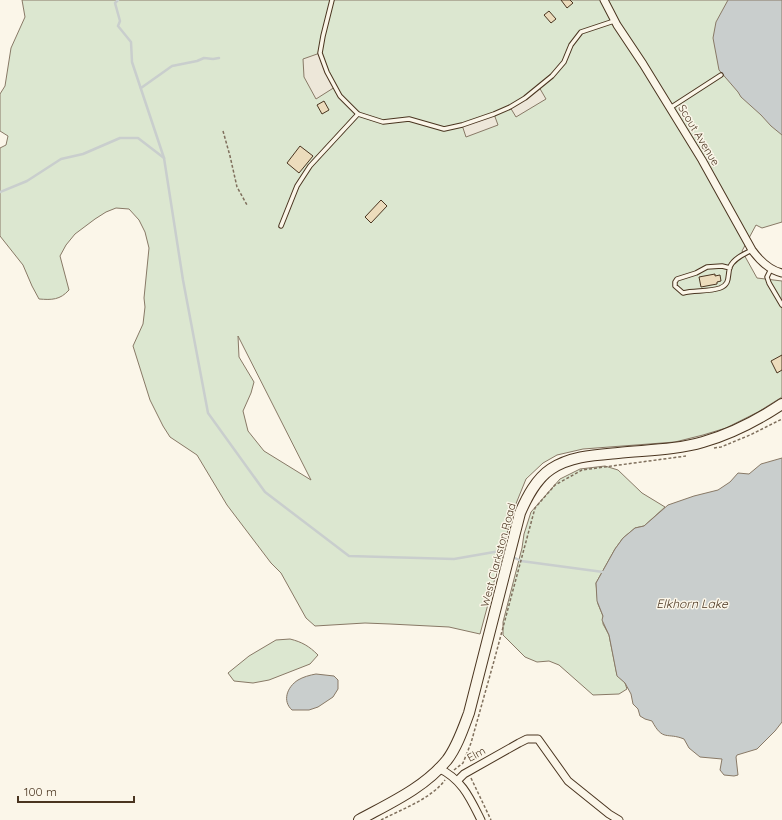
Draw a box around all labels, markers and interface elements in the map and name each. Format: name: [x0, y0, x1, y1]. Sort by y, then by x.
street label: Scout Avenue: [675, 102, 723, 168]
street label: West Clarkston Road: [477, 501, 519, 609]
water label: Elkhorn Lake: [656, 596, 729, 611]
street label: Elm: [464, 743, 488, 765]
scale bar: [18, 778, 134, 804]
text: 100 m: [24, 784, 57, 799]

